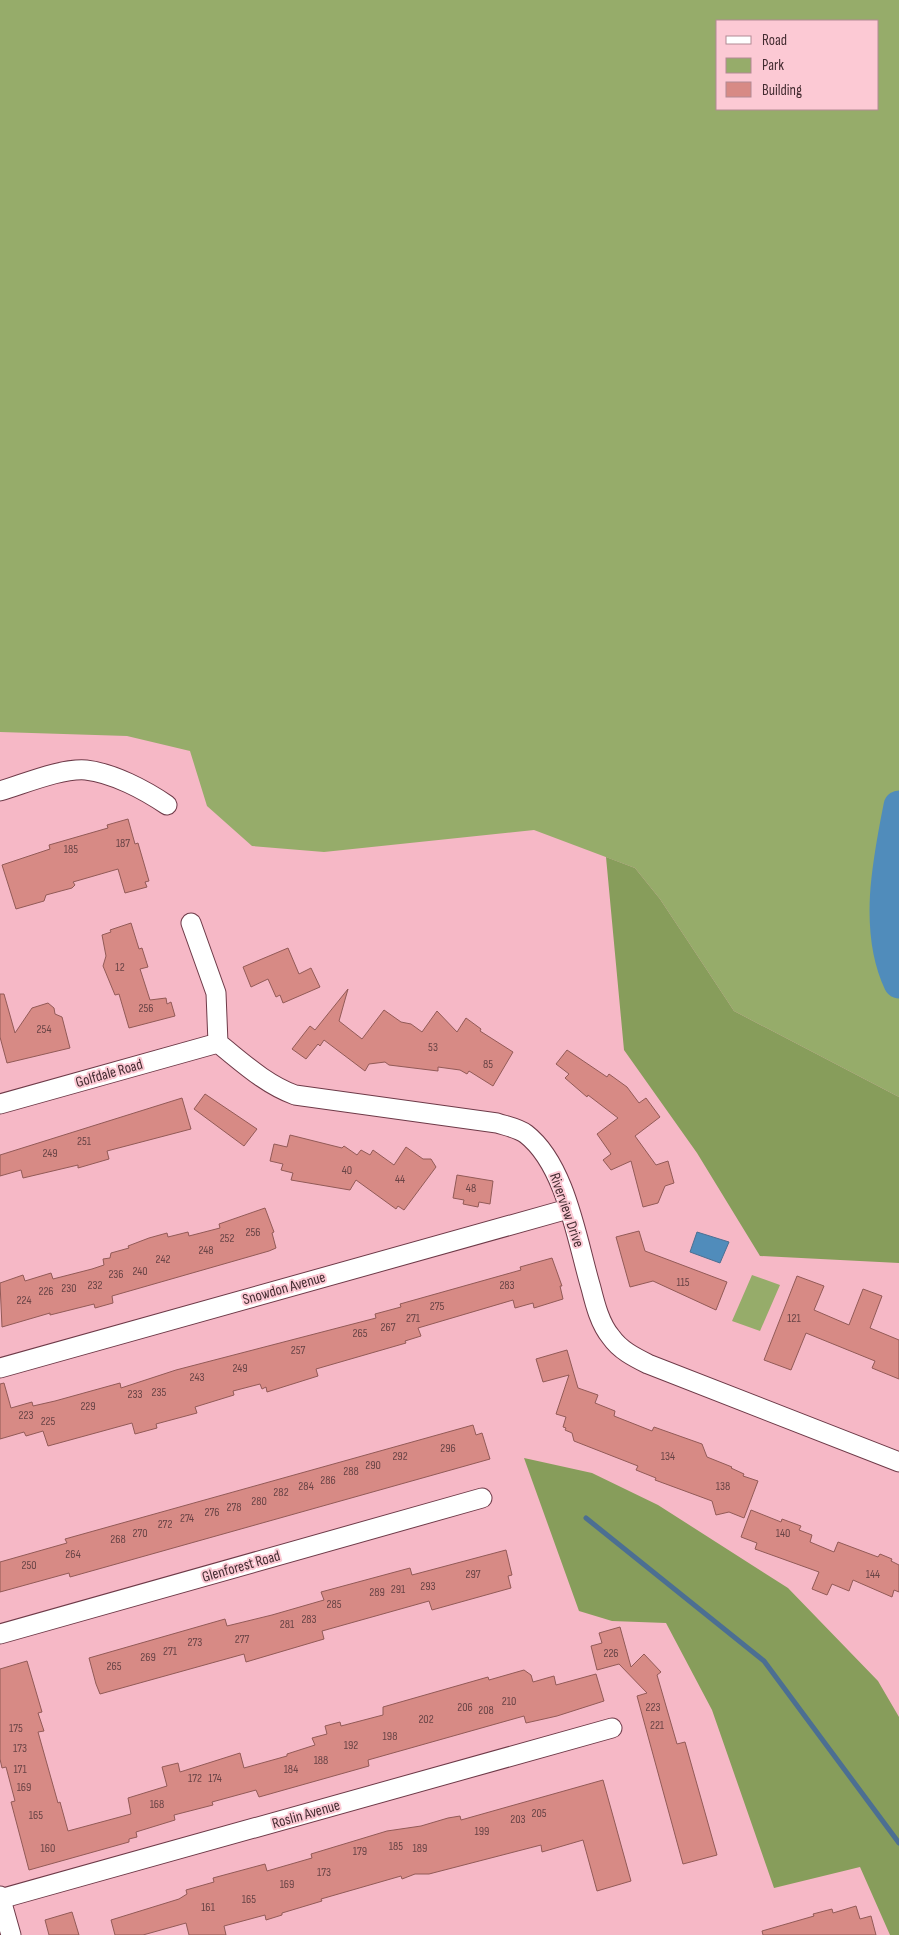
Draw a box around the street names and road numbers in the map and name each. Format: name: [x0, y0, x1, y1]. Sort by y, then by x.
street label: Golfdale Road: [73, 1055, 145, 1092]
street label: Riverview Drive: [545, 1170, 588, 1250]
street label: Snowdon Avenue: [241, 1268, 328, 1309]
street label: Glenforest Road: [200, 1546, 282, 1587]
street label: Roslin Avenue: [270, 1796, 342, 1833]

